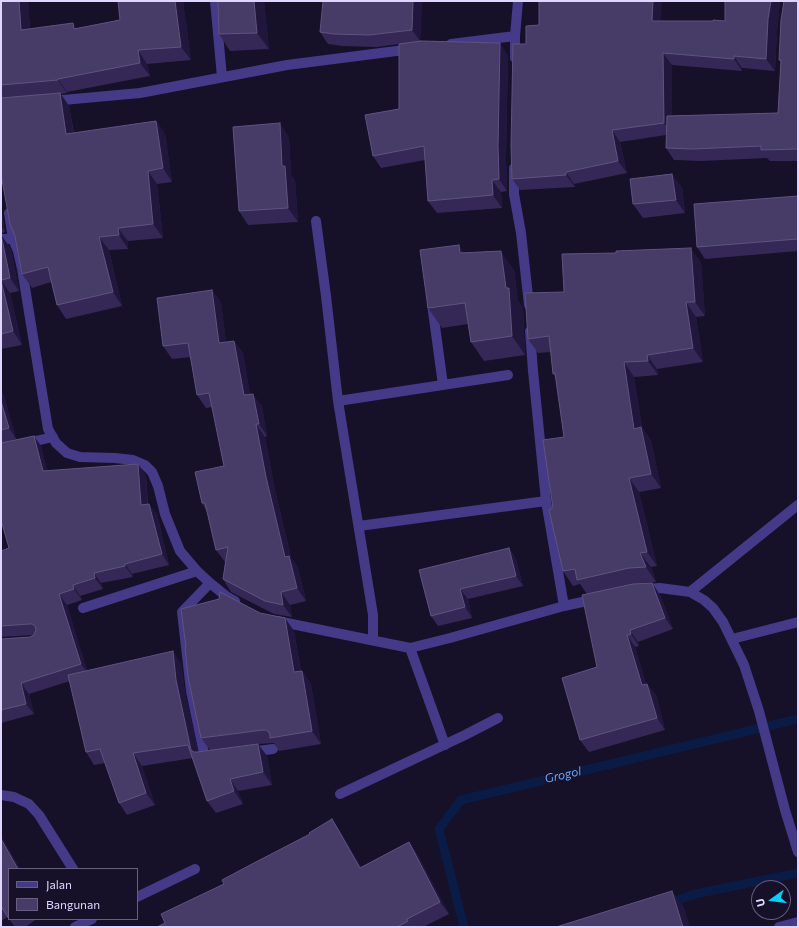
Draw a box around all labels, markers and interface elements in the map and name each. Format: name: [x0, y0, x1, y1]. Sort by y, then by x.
water label: Grogol: [543, 764, 583, 786]
legend: [8, 868, 138, 920]
text: Jalan: [46, 877, 72, 891]
north arrow: [751, 880, 791, 920]
text: Bangunan: [46, 897, 100, 911]
text: U: [753, 897, 767, 908]

